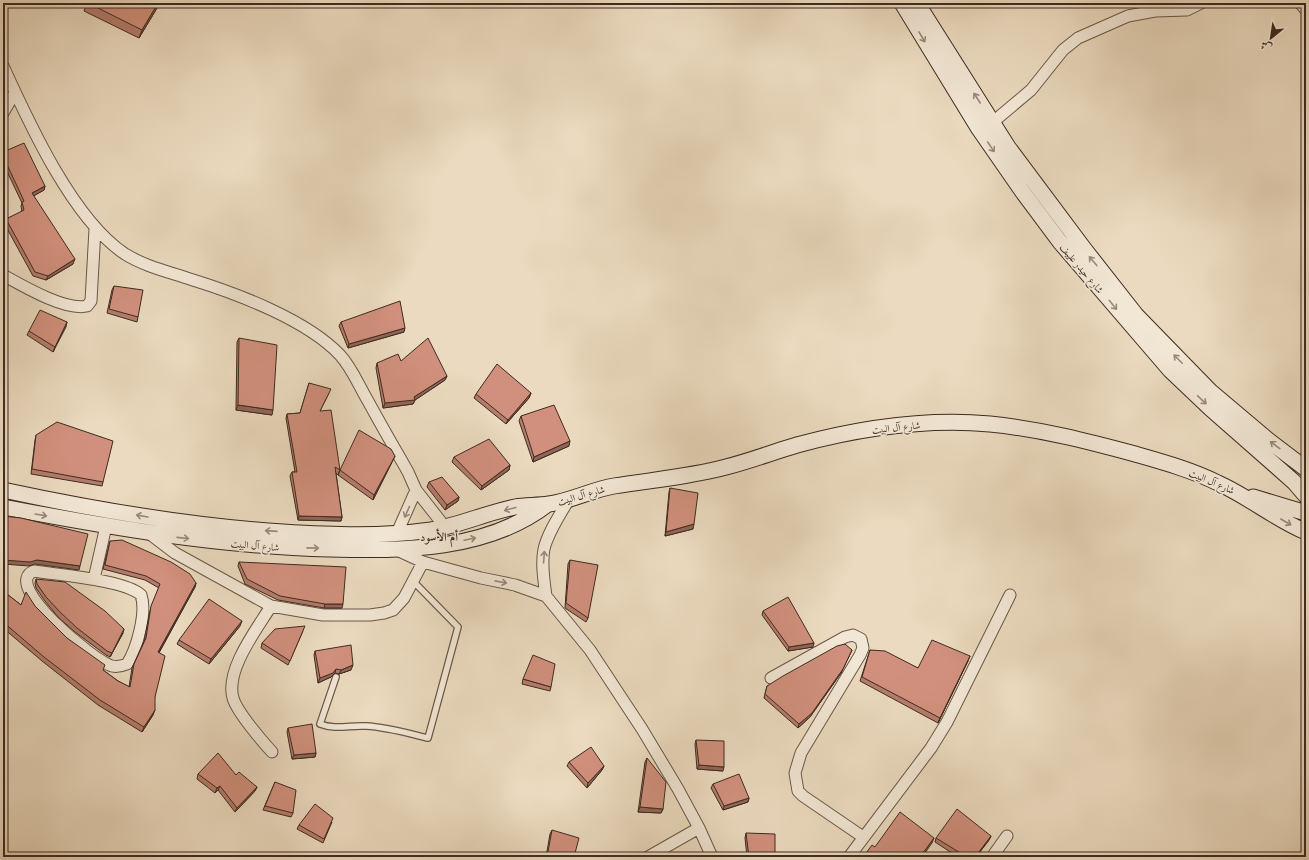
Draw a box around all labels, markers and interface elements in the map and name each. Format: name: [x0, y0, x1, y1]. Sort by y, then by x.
north arrow: [1251, 18, 1291, 58]
one-way arrow: [919, 31, 927, 43]
text: ش: [1258, 38, 1274, 55]
one-way arrow: [973, 93, 981, 104]
one-way arrow: [987, 141, 995, 152]
street label: شارع حيدر علييف: [1055, 241, 1106, 298]
one-way arrow: [1089, 255, 1098, 266]
one-way arrow: [1109, 300, 1117, 311]
one-way arrow: [1173, 354, 1183, 364]
one-way arrow: [1196, 395, 1206, 404]
street label: شارع آل البيت: [871, 418, 921, 439]
one-way arrow: [1269, 441, 1280, 450]
street label: شارع آل البيت: [1186, 466, 1237, 500]
street label: شارع آل البيت: [556, 482, 607, 511]
one-way arrow: [403, 505, 410, 517]
one-way arrow: [503, 505, 516, 513]
one-way arrow: [34, 511, 47, 519]
one-way arrow: [136, 512, 149, 520]
one-way arrow: [1280, 518, 1292, 526]
one-way arrow: [265, 527, 278, 534]
district label: أم الأسود: [420, 528, 458, 548]
one-way arrow: [176, 534, 189, 542]
one-way arrow: [463, 535, 476, 543]
street label: شارع آل البيت: [230, 537, 280, 557]
one-way arrow: [306, 545, 319, 552]
one-way arrow: [540, 551, 547, 564]
one-way arrow: [494, 578, 507, 586]

